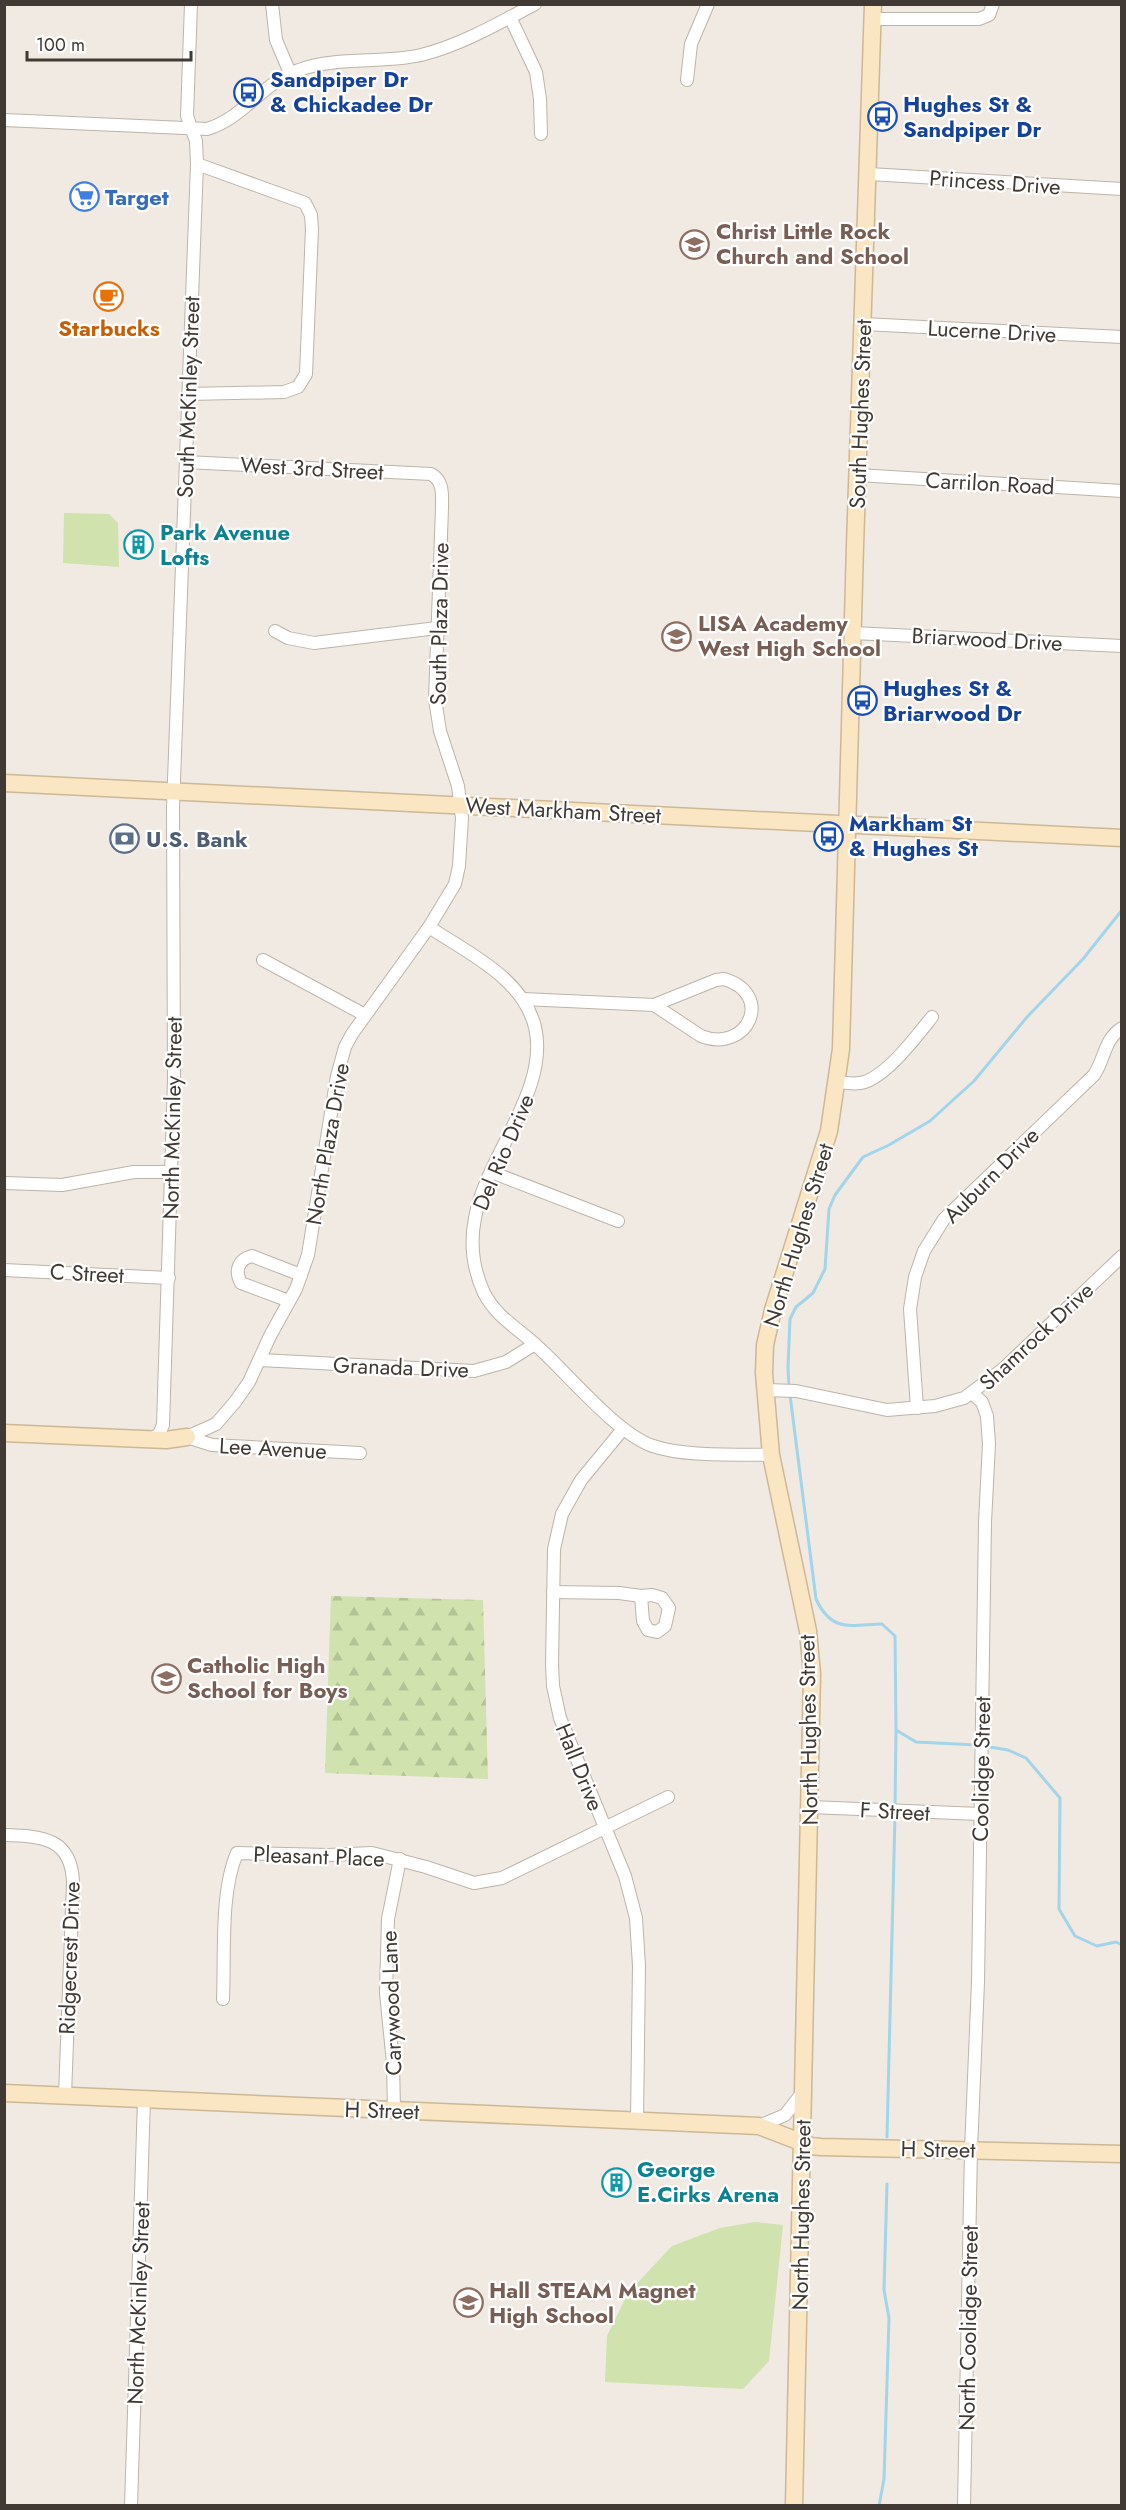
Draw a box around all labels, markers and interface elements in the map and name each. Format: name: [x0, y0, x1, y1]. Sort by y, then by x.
scale bar: [27, 24, 190, 62]
text: 100 m: [36, 32, 85, 58]
place label: Sandpiper Dr & Chickadee Dr: [270, 63, 433, 120]
bus stop icon: Sandpiper Dr & Chickadee Dr: [233, 76, 265, 108]
place label: Hughes St & Sandpiper Dr: [903, 88, 1041, 145]
bus stop icon: Hughes St & Sandpiper Dr: [866, 101, 898, 133]
street label: Princess Drive: [928, 161, 1062, 203]
supermarket icon: Target: [68, 181, 100, 213]
place label: Target: [105, 181, 169, 213]
place label: Christ Little Rock Church and School: [716, 215, 909, 272]
school or university icon: Christ Little Rock Church and School: [679, 228, 711, 260]
cafe icon: Starbucks: [93, 280, 125, 312]
street label: South McKinley Street: [168, 295, 208, 498]
place label: Starbucks: [58, 312, 160, 344]
street label: Lucerne Drive: [927, 312, 1057, 350]
street label: South Hughes Street: [841, 318, 879, 509]
street label: West 3rd Street: [240, 448, 385, 488]
street label: Carrilon Road: [925, 464, 1055, 502]
place label: Park Avenue Lofts: [160, 516, 290, 573]
building icon: Park Avenue Lofts: [123, 529, 155, 561]
street label: South Plaza Drive: [422, 542, 456, 706]
place label: LISA Academy West High School: [698, 607, 881, 664]
street label: Briarwood Drive: [911, 619, 1063, 659]
school or university icon: LISA Academy West High School: [661, 620, 693, 652]
place label: Hughes St & Briarwood Dr: [883, 672, 1022, 729]
bus stop icon: Hughes St & Briarwood Dr: [846, 685, 878, 717]
street label: West Markham Street: [464, 789, 662, 831]
place label: Markham St & Hughes St: [849, 807, 978, 864]
bus stop icon: Markham St & Hughes St: [812, 820, 844, 852]
bank icon: U.S. Bank: [109, 823, 141, 855]
place label: U.S. Bank: [146, 823, 248, 855]
street label: North McKinley Street: [154, 1016, 190, 1220]
street label: North Plaza Drive: [297, 1060, 357, 1228]
street label: Del Rio Drive: [464, 1089, 542, 1215]
street label: Auburn Drive: [936, 1120, 1046, 1230]
street label: North Hughes Street: [755, 1138, 841, 1331]
street label: C Street: [49, 1255, 126, 1291]
street label: Shamrock Drive: [972, 1274, 1100, 1398]
street label: Granada Drive: [333, 1349, 469, 1385]
street label: Lee Avenue: [218, 1429, 328, 1467]
street label: North Hughes Street: [790, 1634, 826, 1826]
place label: Catholic High School for Boys: [187, 1649, 348, 1706]
school or university icon: Catholic High School for Boys: [150, 1662, 182, 1694]
street label: Coolidge Street: [964, 1695, 998, 1842]
street label: Hall Drive: [548, 1718, 612, 1816]
street label: F Street: [859, 1793, 932, 1829]
street label: Pleasant Place: [253, 1838, 385, 1874]
street label: Ridgecrest Drive: [50, 1881, 88, 2035]
street label: Carywood Lane: [372, 1930, 410, 2076]
street label: H Street: [344, 2093, 421, 2127]
street label: North Hughes Street: [783, 2119, 819, 2311]
street label: H Street: [900, 2132, 976, 2166]
place label: George E.Cirks Arena: [637, 2153, 779, 2210]
building icon: George E.Cirks Arena: [600, 2166, 632, 2198]
street label: North McKinley Street: [118, 2200, 158, 2405]
street label: North Coolidge Street: [950, 2224, 986, 2431]
place label: Hall STEAM Magnet High School: [489, 2274, 696, 2331]
school or university icon: Hall STEAM Magnet High School: [452, 2287, 484, 2319]

